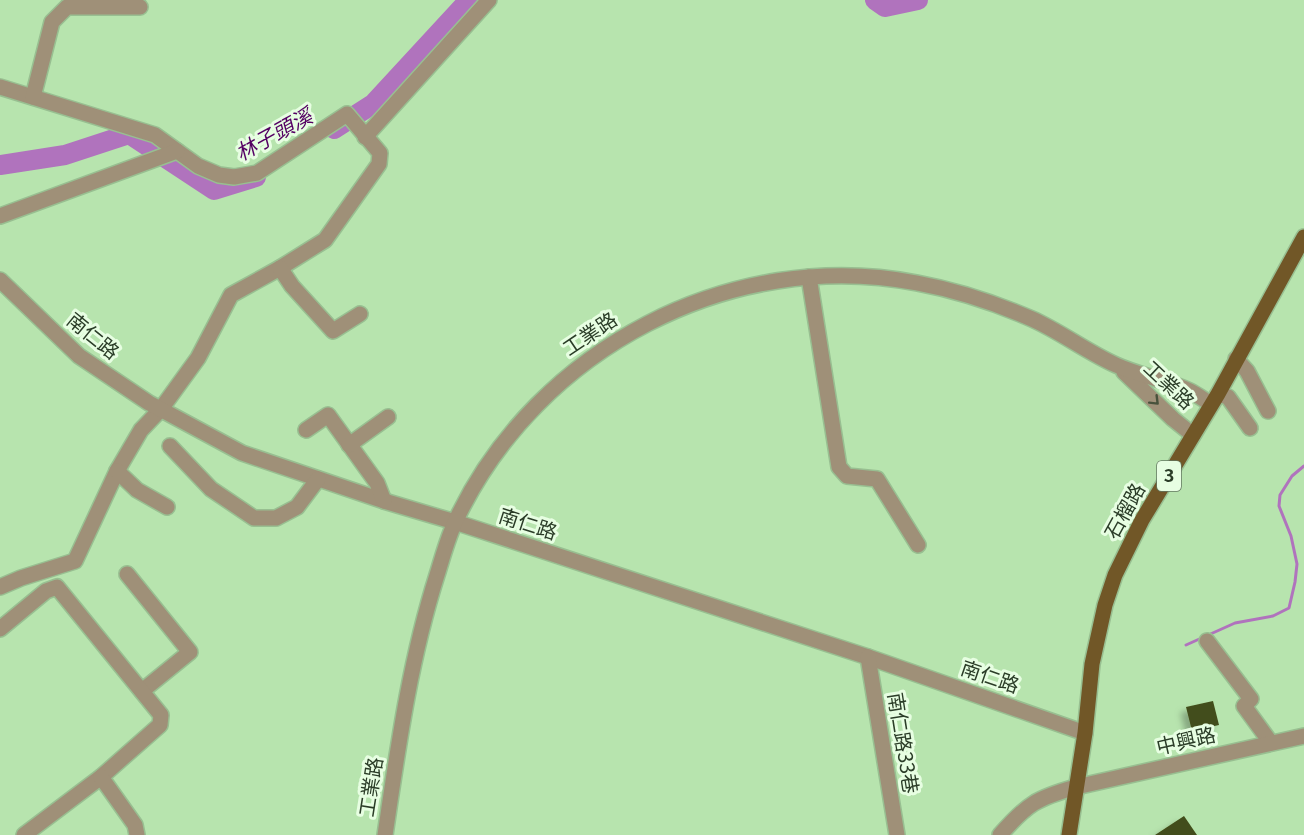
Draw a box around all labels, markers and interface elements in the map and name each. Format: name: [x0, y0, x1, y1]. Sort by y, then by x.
water label: 林子頭溪: [229, 98, 320, 167]
street label: 工業路: [556, 304, 622, 362]
street label: 南仁路: [62, 305, 126, 365]
street label: 工業路: [1138, 353, 1202, 415]
one-way arrow: [1147, 393, 1158, 404]
road number: 3: [1157, 461, 1181, 491]
street label: 石榴路: [1096, 477, 1151, 544]
street label: 南仁路: [495, 500, 561, 546]
street label: 南仁路: [957, 652, 1024, 699]
street label: 南仁路33巷: [882, 690, 927, 796]
street label: 中興路: [1153, 719, 1218, 760]
street label: 工業路: [351, 755, 389, 819]

